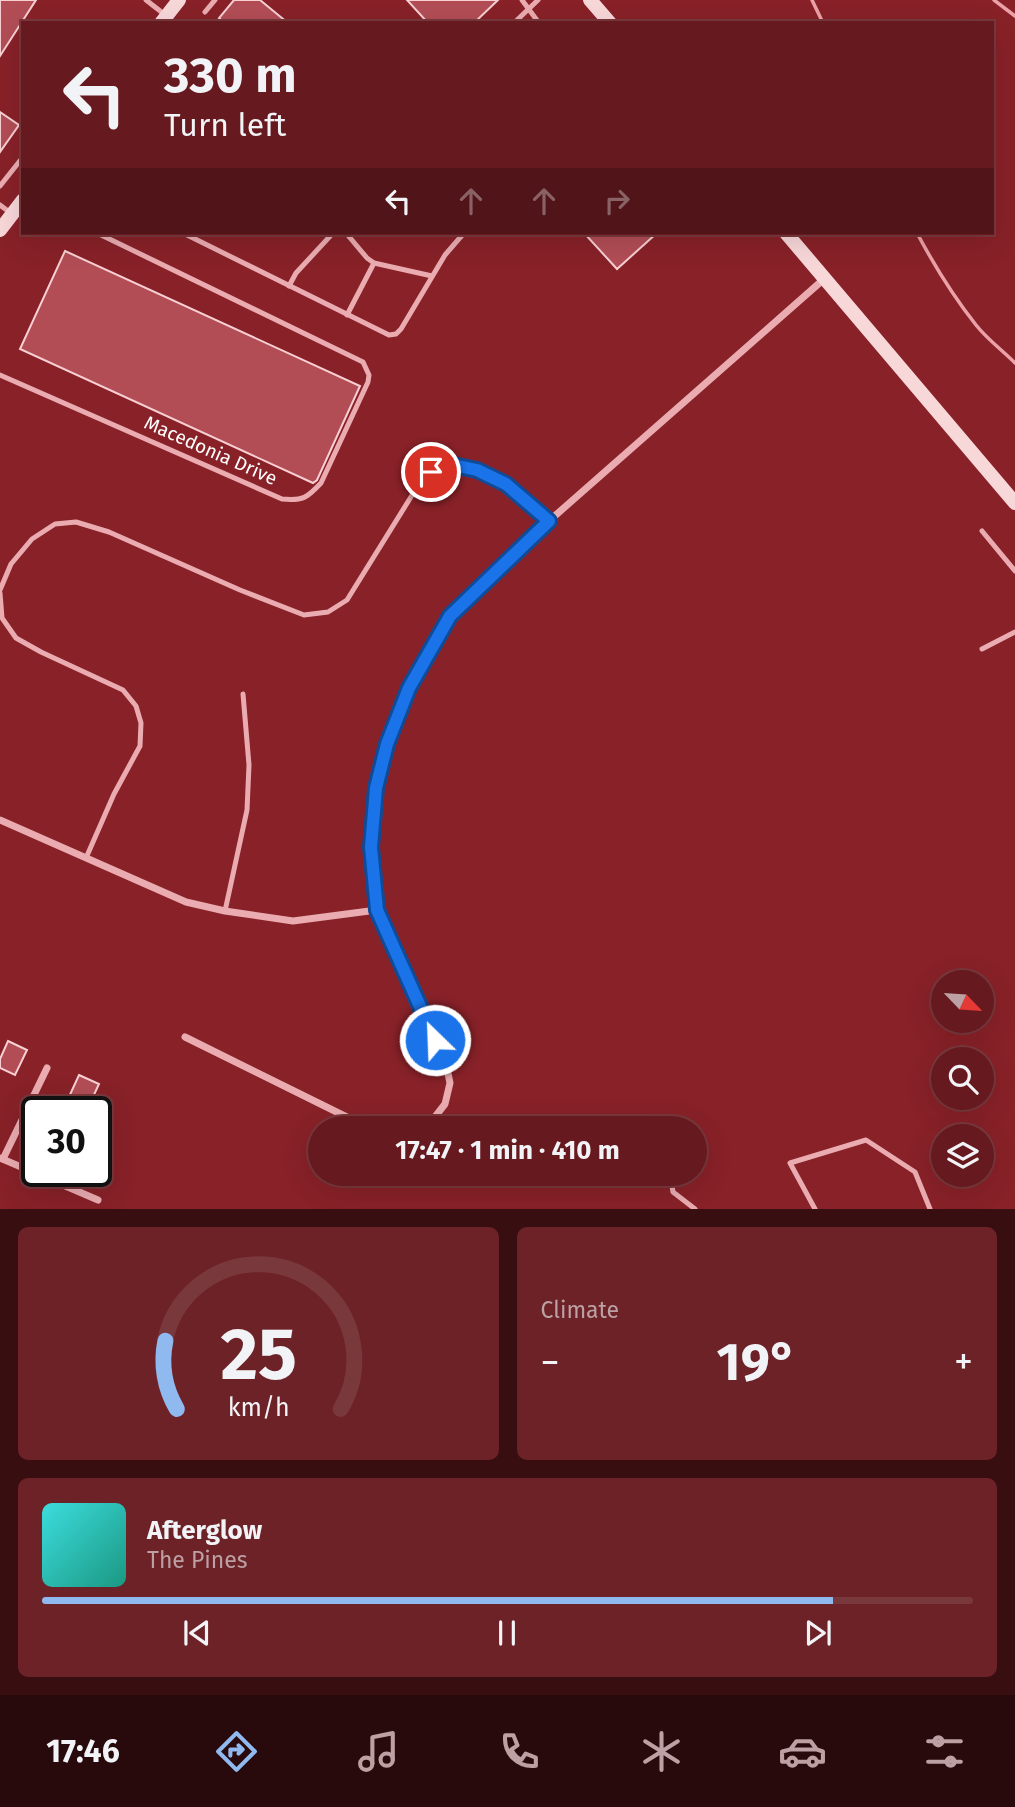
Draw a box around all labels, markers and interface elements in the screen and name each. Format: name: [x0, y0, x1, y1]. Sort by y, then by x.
text: 330 m: [164, 46, 297, 105]
icon: left: [49, 49, 140, 140]
text: Turn left: [164, 106, 286, 144]
icon: left: [379, 182, 417, 220]
icon: ahead: [452, 182, 490, 220]
icon: ahead: [525, 182, 563, 220]
icon: right: [598, 182, 636, 220]
street label: Macedonia Drive: [141, 411, 281, 490]
pin: [401, 442, 461, 502]
icon: arrive: [412, 453, 450, 491]
north arrow: [931, 970, 994, 1032]
map controls: [931, 970, 994, 1187]
position arrow: [398, 1003, 472, 1077]
button: search: [931, 1047, 994, 1110]
speed limit sign: 30: [21, 1096, 112, 1187]
button: layers: [931, 1124, 994, 1187]
text: 17:47 · 1 min · 410 m: [395, 1135, 620, 1166]
text: Climate: [541, 1296, 619, 1324]
text: 25: [220, 1312, 297, 1399]
text: 19°: [717, 1331, 797, 1394]
text: −: [541, 1339, 560, 1385]
text: +: [954, 1339, 973, 1385]
text: km/h: [227, 1393, 289, 1423]
text: Afterglow: [147, 1515, 262, 1546]
text: The Pines: [147, 1546, 248, 1574]
icon: previous: [178, 1614, 216, 1652]
icon: pause: [488, 1614, 526, 1652]
icon: next: [799, 1614, 837, 1652]
icon: directions: [212, 1727, 261, 1776]
icon: music: [354, 1727, 403, 1776]
icon: phone: [495, 1727, 544, 1776]
icon: climate: [637, 1727, 686, 1776]
icon: car: [778, 1727, 827, 1776]
icon: filters: [920, 1727, 969, 1776]
text: 17:46: [46, 1732, 120, 1770]

